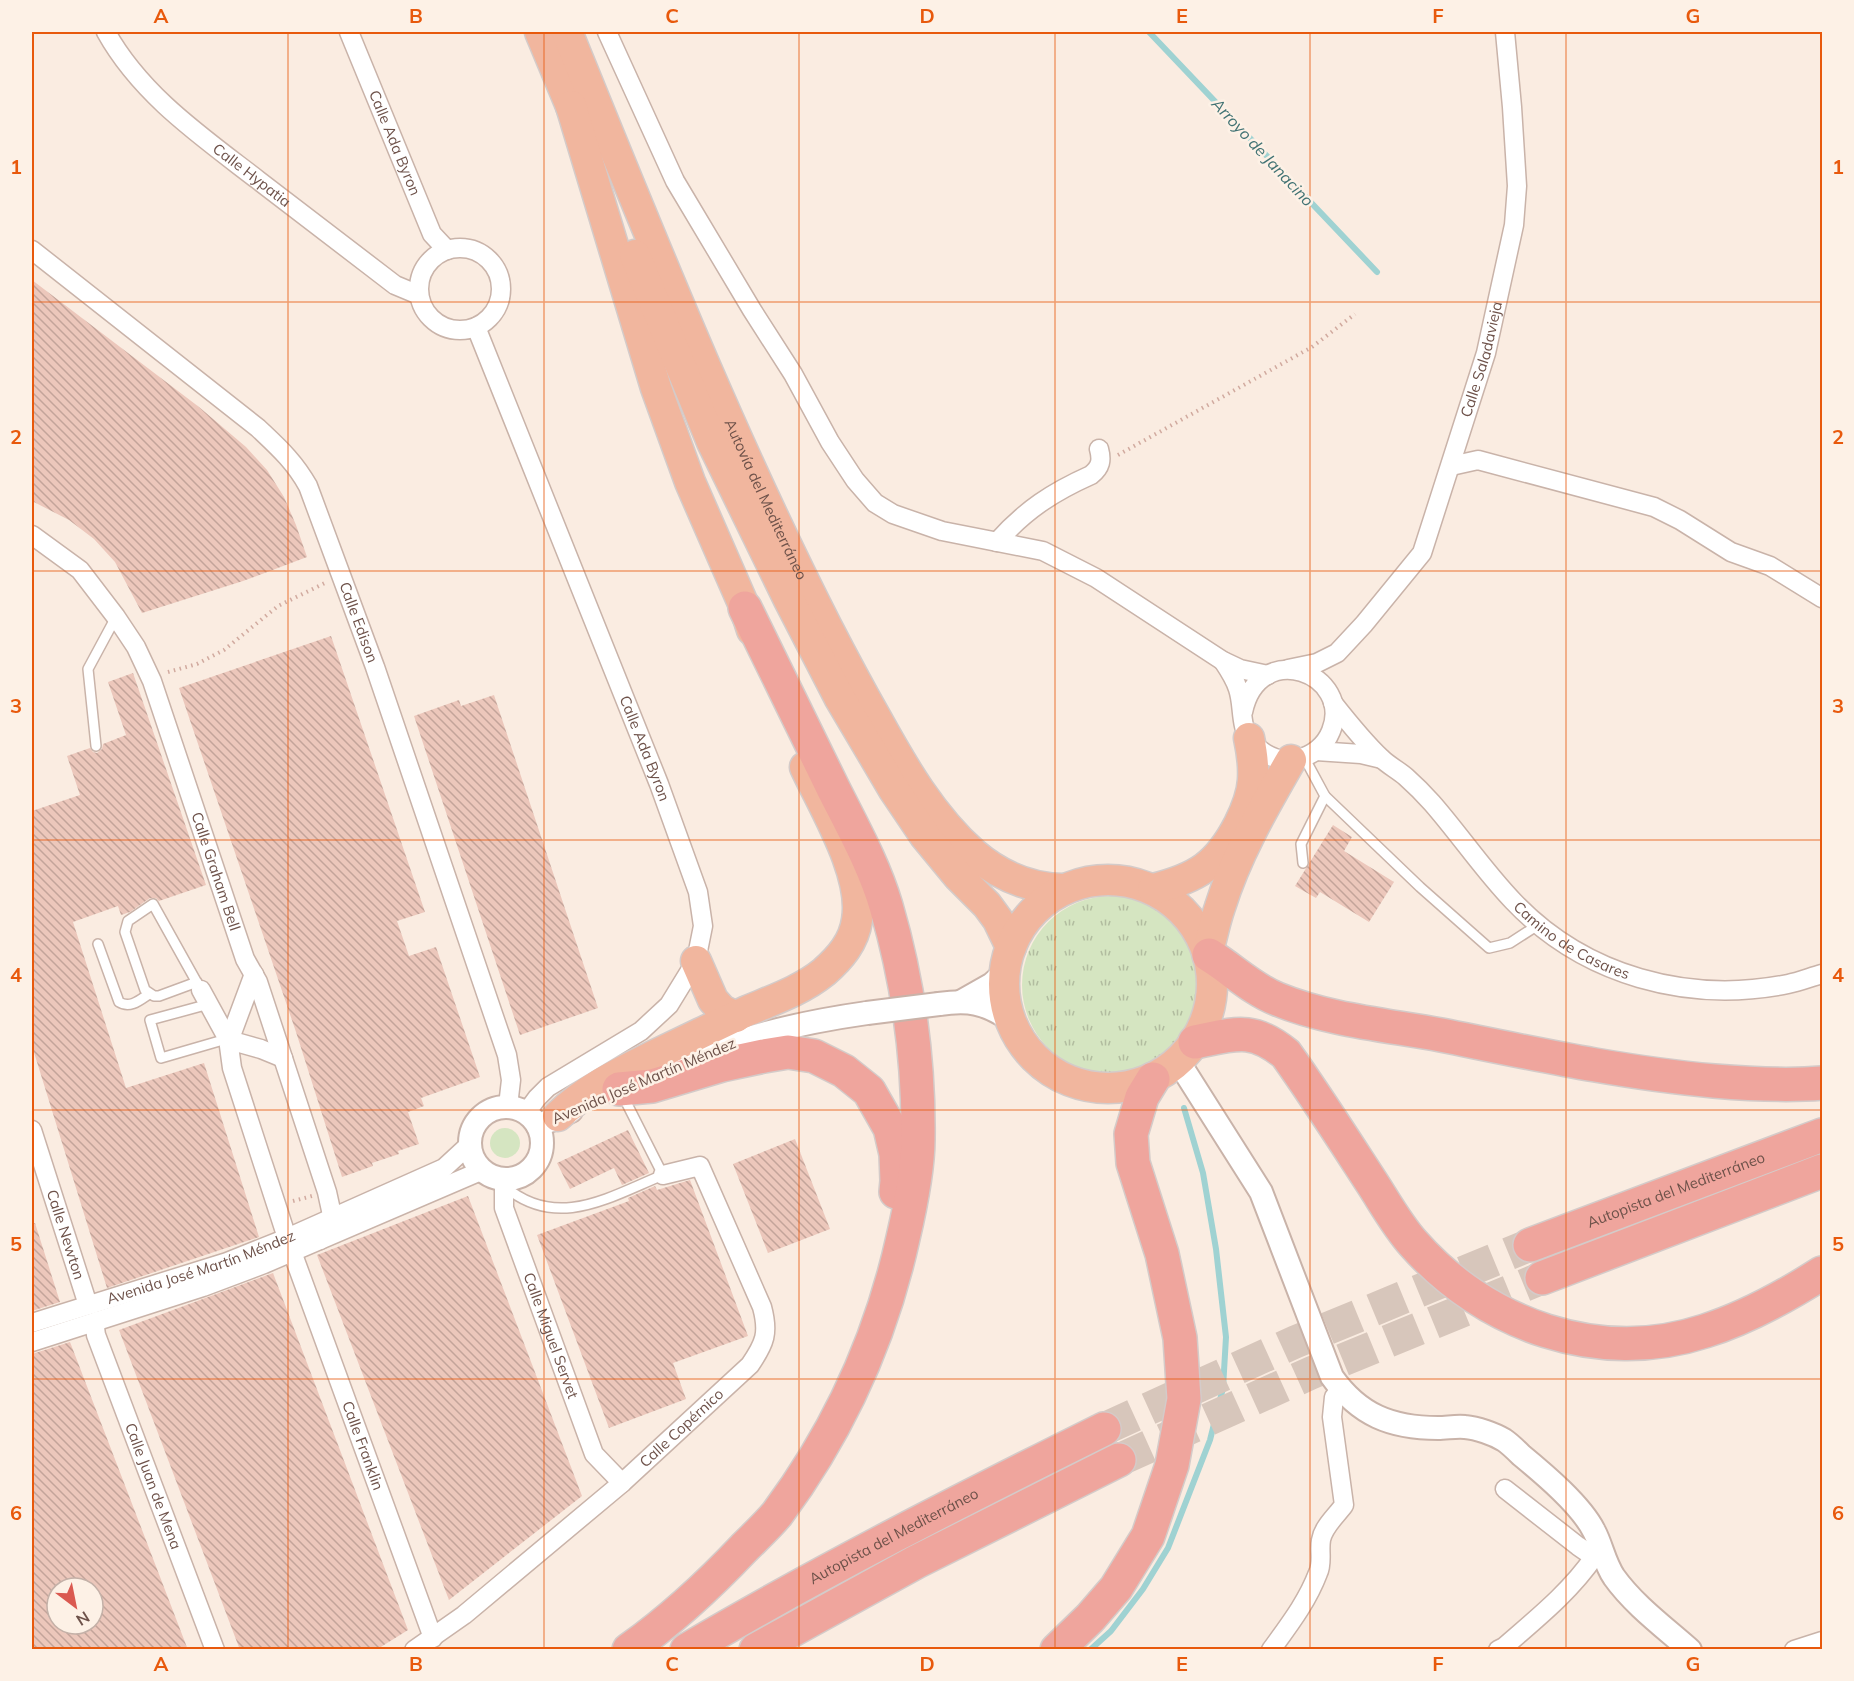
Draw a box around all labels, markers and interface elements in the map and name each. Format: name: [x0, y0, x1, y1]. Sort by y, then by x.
text: A: [154, 3, 169, 28]
text: B: [409, 3, 423, 28]
text: C: [665, 3, 679, 28]
text: D: [919, 3, 935, 28]
text: E: [1176, 3, 1188, 28]
text: F: [1432, 3, 1444, 28]
text: G: [1686, 3, 1700, 28]
street label: Calle Ada Byron: [365, 87, 425, 198]
water label: Arroyo de Janacino: [1207, 93, 1318, 210]
street label: Calle Hypatia: [209, 139, 295, 211]
text: 1: [10, 154, 22, 179]
text: 1: [1832, 154, 1844, 179]
street label: Calle Saladavieja: [1456, 300, 1506, 420]
street label: Autovía del Mediterráneo: [721, 416, 812, 583]
text: 2: [10, 424, 22, 449]
text: 2: [1832, 424, 1844, 449]
street label: Calle Edison: [335, 579, 383, 665]
text: 3: [10, 693, 22, 718]
street label: Calle Ada Byron: [616, 693, 674, 804]
text: 3: [1832, 693, 1844, 718]
street label: Calle Graham Bell: [187, 809, 245, 933]
street label: Camino de Casares: [1510, 897, 1632, 983]
text: 4: [10, 962, 22, 987]
text: 4: [1832, 962, 1844, 987]
street label: Avenida José Martín Méndez: [549, 1033, 739, 1128]
street label: Autopista del Mediterráneo: [1584, 1147, 1767, 1232]
street label: Calle Newton: [43, 1187, 89, 1282]
street label: Avenida José Martín Méndez: [104, 1225, 298, 1308]
text: 5: [10, 1231, 22, 1256]
text: 5: [1832, 1231, 1844, 1256]
street label: Calle Miguel Servet: [519, 1270, 583, 1401]
street label: Calle Copérnico: [635, 1384, 727, 1471]
street label: Calle Franklin: [338, 1398, 388, 1493]
street label: Calle Juan de Mena: [121, 1420, 186, 1552]
street label: Autopista del Mediterráneo: [805, 1484, 981, 1588]
text: 6: [10, 1500, 22, 1525]
text: 6: [1832, 1500, 1844, 1525]
north arrow: [45, 1576, 105, 1636]
text: N: [73, 1607, 93, 1630]
text: A: [154, 1651, 169, 1676]
text: B: [409, 1651, 423, 1676]
text: C: [665, 1651, 679, 1676]
text: D: [919, 1651, 935, 1676]
text: E: [1176, 1651, 1188, 1676]
text: F: [1432, 1651, 1444, 1676]
text: G: [1686, 1651, 1700, 1676]

